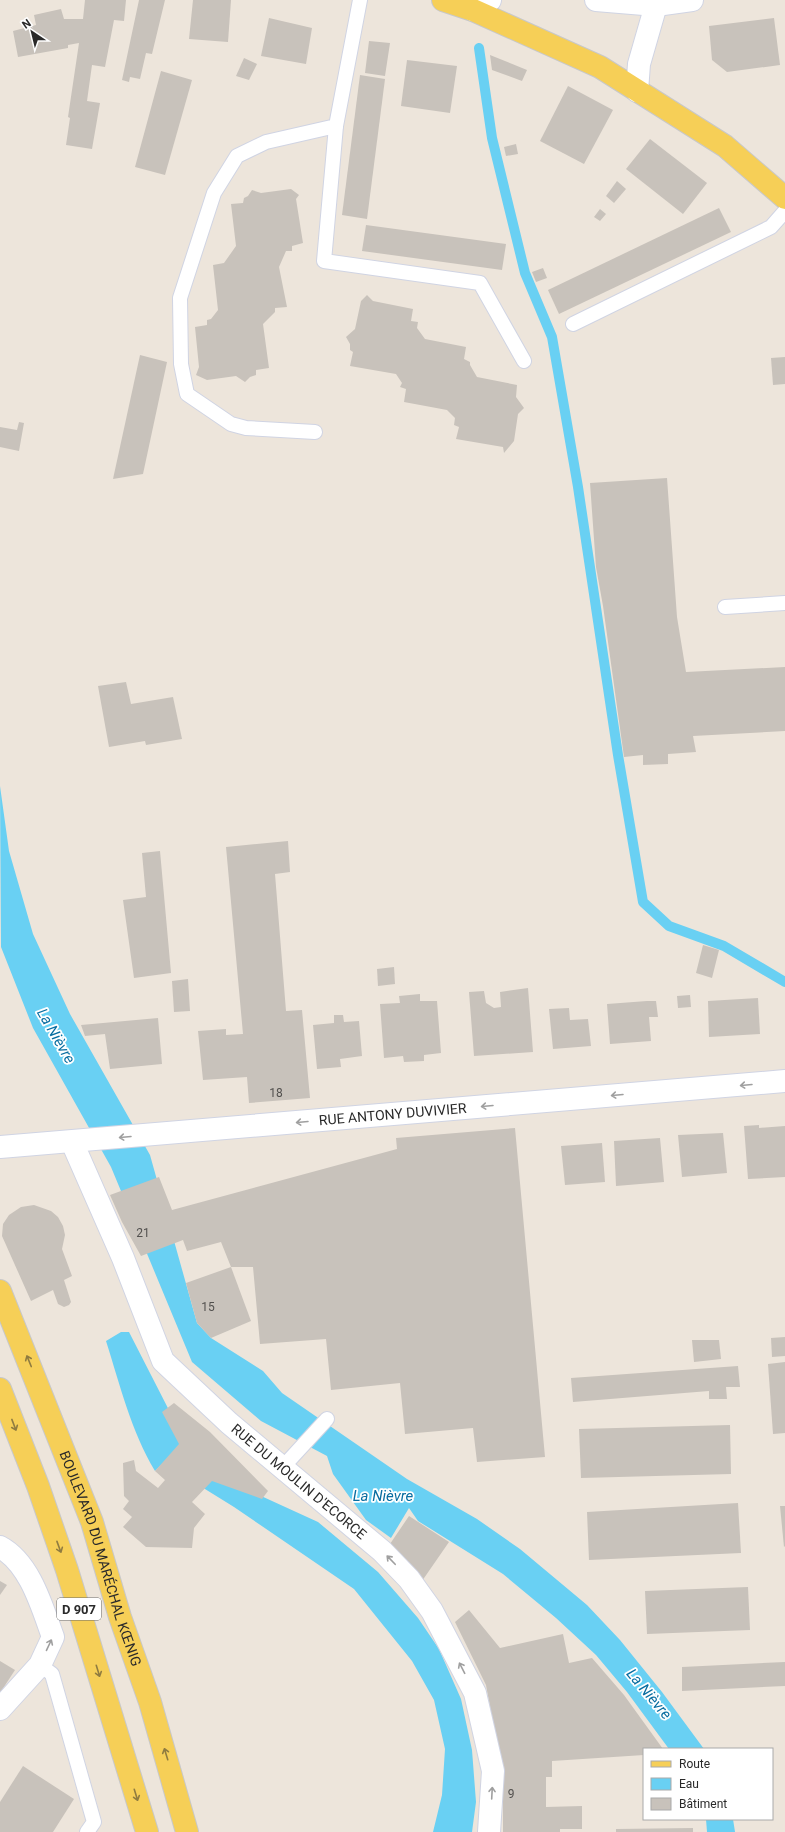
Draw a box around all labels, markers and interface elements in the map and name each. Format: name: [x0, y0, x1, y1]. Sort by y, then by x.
north arrow: [12, 12, 52, 52]
text: N: [20, 17, 34, 32]
water label: La Nièvre: [33, 1005, 79, 1067]
one-way arrow: [740, 1081, 753, 1088]
house number: 18: [269, 1086, 283, 1100]
one-way arrow: [611, 1092, 624, 1099]
street label: RUE ANTONY DUVIVIER: [318, 1100, 467, 1128]
one-way arrow: [481, 1103, 494, 1110]
one-way arrow: [296, 1119, 309, 1126]
one-way arrow: [119, 1134, 132, 1141]
house number: 21: [136, 1226, 150, 1240]
house number: 15: [201, 1300, 215, 1314]
one-way arrow: [25, 1356, 32, 1368]
one-way arrow: [11, 1418, 19, 1430]
street label: RUE DU MOULIN D'ECORCE: [228, 1421, 370, 1543]
street label: BOULEVARD DU MARÉCHAL KŒNIG: [57, 1449, 145, 1668]
water label: La Nièvre: [353, 1487, 414, 1505]
one-way arrow: [56, 1540, 64, 1552]
one-way arrow: [386, 1555, 396, 1565]
road number: D 907: [57, 1598, 101, 1620]
one-way arrow: [46, 1640, 53, 1652]
one-way arrow: [458, 1663, 465, 1675]
one-way arrow: [95, 1664, 102, 1677]
water label: La Nièvre: [623, 1665, 676, 1723]
one-way arrow: [162, 1748, 169, 1761]
legend: [643, 1748, 773, 1820]
text: Route: [679, 1757, 710, 1771]
text: Eau: [679, 1777, 699, 1791]
one-way arrow: [488, 1787, 495, 1800]
house number: 9: [508, 1787, 514, 1801]
one-way arrow: [133, 1788, 140, 1801]
text: Bâtiment: [679, 1797, 727, 1811]

